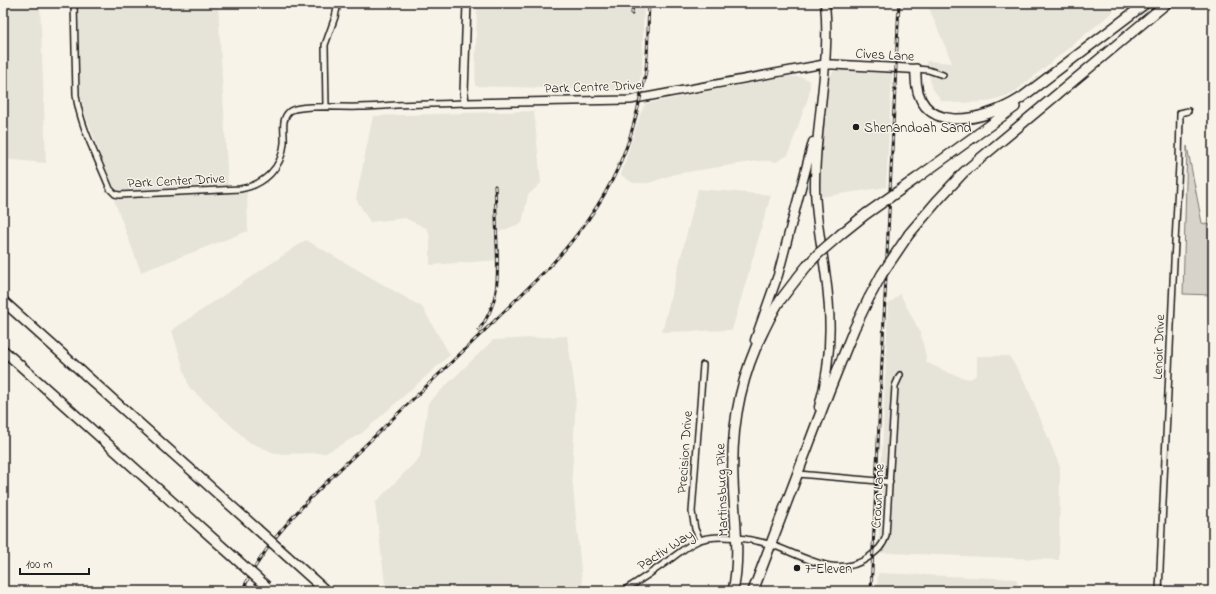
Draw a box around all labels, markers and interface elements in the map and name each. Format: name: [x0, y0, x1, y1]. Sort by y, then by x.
street label: Cives Lane: [855, 43, 916, 68]
street label: Park Centre Drive: [544, 75, 643, 100]
place label: Shenandoah Sand: [864, 118, 972, 139]
marker: Shenandoah Sand: [851, 122, 861, 132]
street label: Park Center Drive: [127, 168, 226, 195]
street label: Lenoir Drive: [1148, 313, 1171, 380]
street label: Precision Drive: [672, 409, 699, 494]
street label: Martinsburg Pike: [710, 442, 736, 537]
street label: Crown Lane: [866, 462, 891, 529]
street label: Pactiv Way: [634, 524, 699, 577]
scale bar: [20, 550, 89, 576]
text: 100 m: [26, 556, 53, 574]
place label: 7-Eleven: [805, 559, 852, 580]
marker: 7-Eleven: [792, 563, 802, 573]

